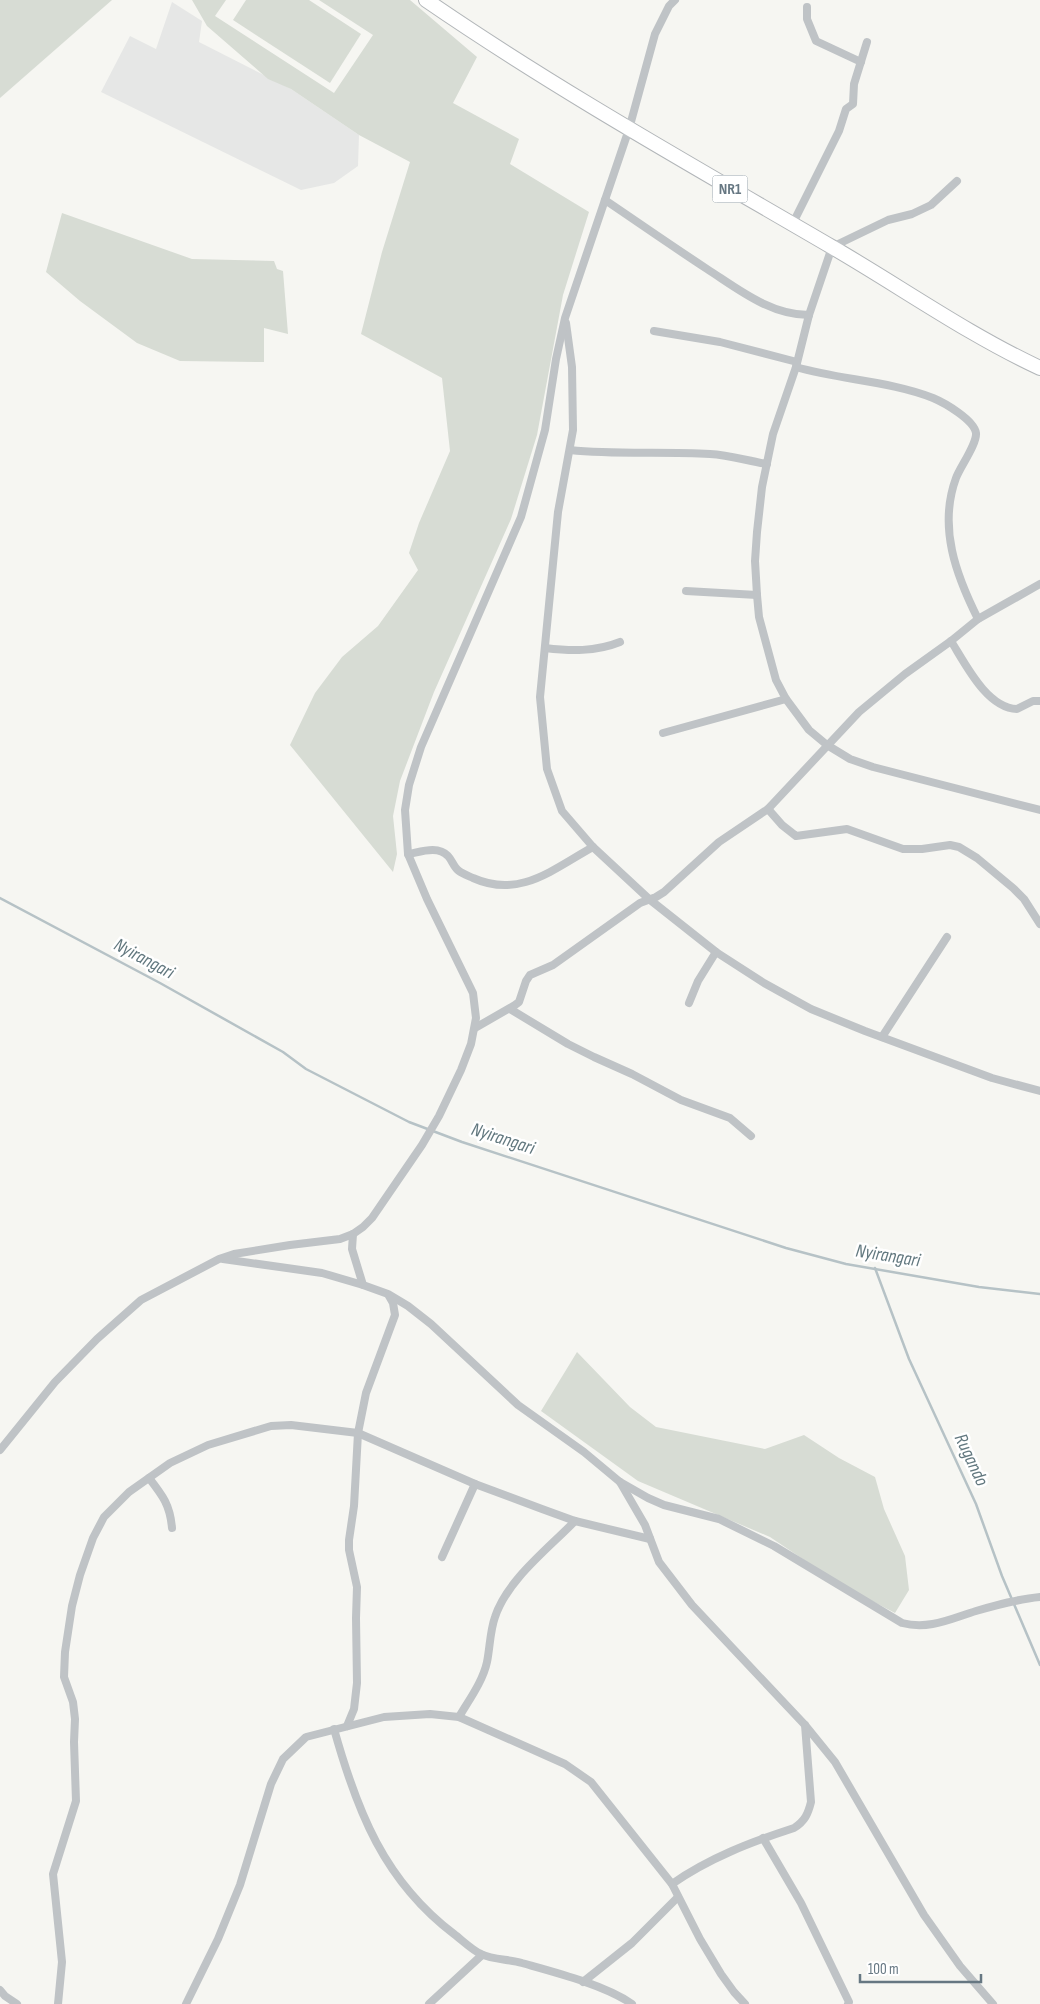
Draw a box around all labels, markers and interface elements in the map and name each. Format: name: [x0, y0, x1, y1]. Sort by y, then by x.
road number: NR1: [712, 175, 748, 202]
water label: Nyirangari: [110, 934, 179, 985]
water label: Nyirangari: [469, 1118, 538, 1160]
water label: Nyirangari: [854, 1240, 922, 1273]
water label: Rugando: [949, 1430, 993, 1490]
scale bar: [860, 1952, 981, 1984]
text: 100 m: [868, 1960, 899, 1979]

